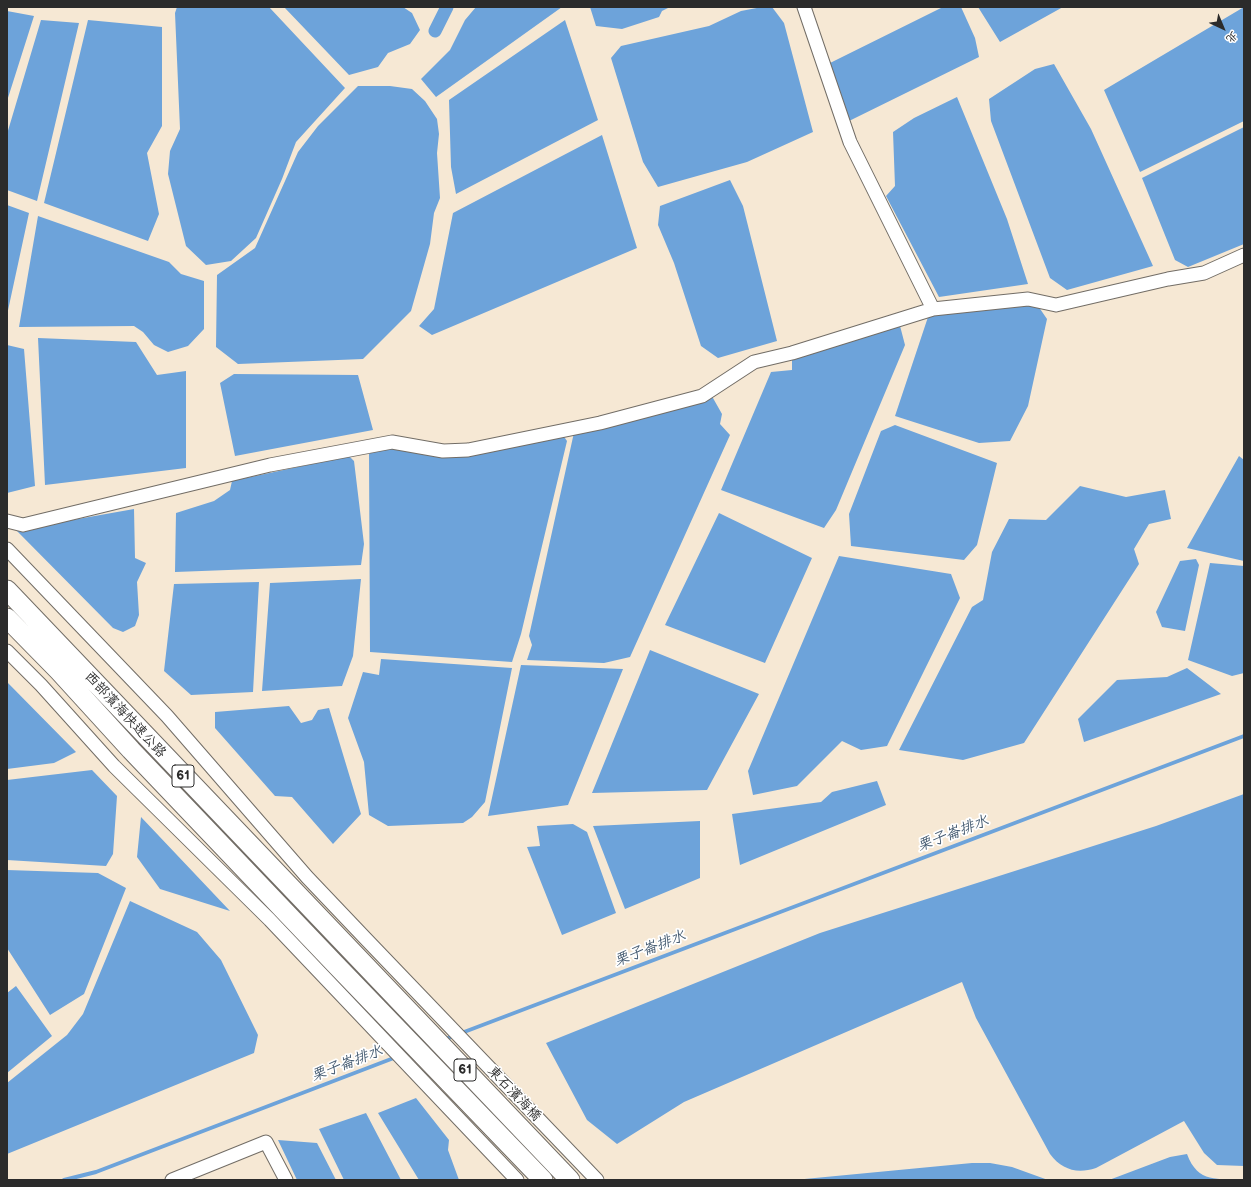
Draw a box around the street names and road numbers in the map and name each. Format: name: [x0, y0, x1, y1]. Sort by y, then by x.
street label: 西部濱海快速公路: [81, 668, 169, 762]
road number: 61: [172, 765, 194, 787]
road number: 61: [454, 1059, 476, 1081]
street label: 東石濱海橋: [484, 1063, 544, 1125]

